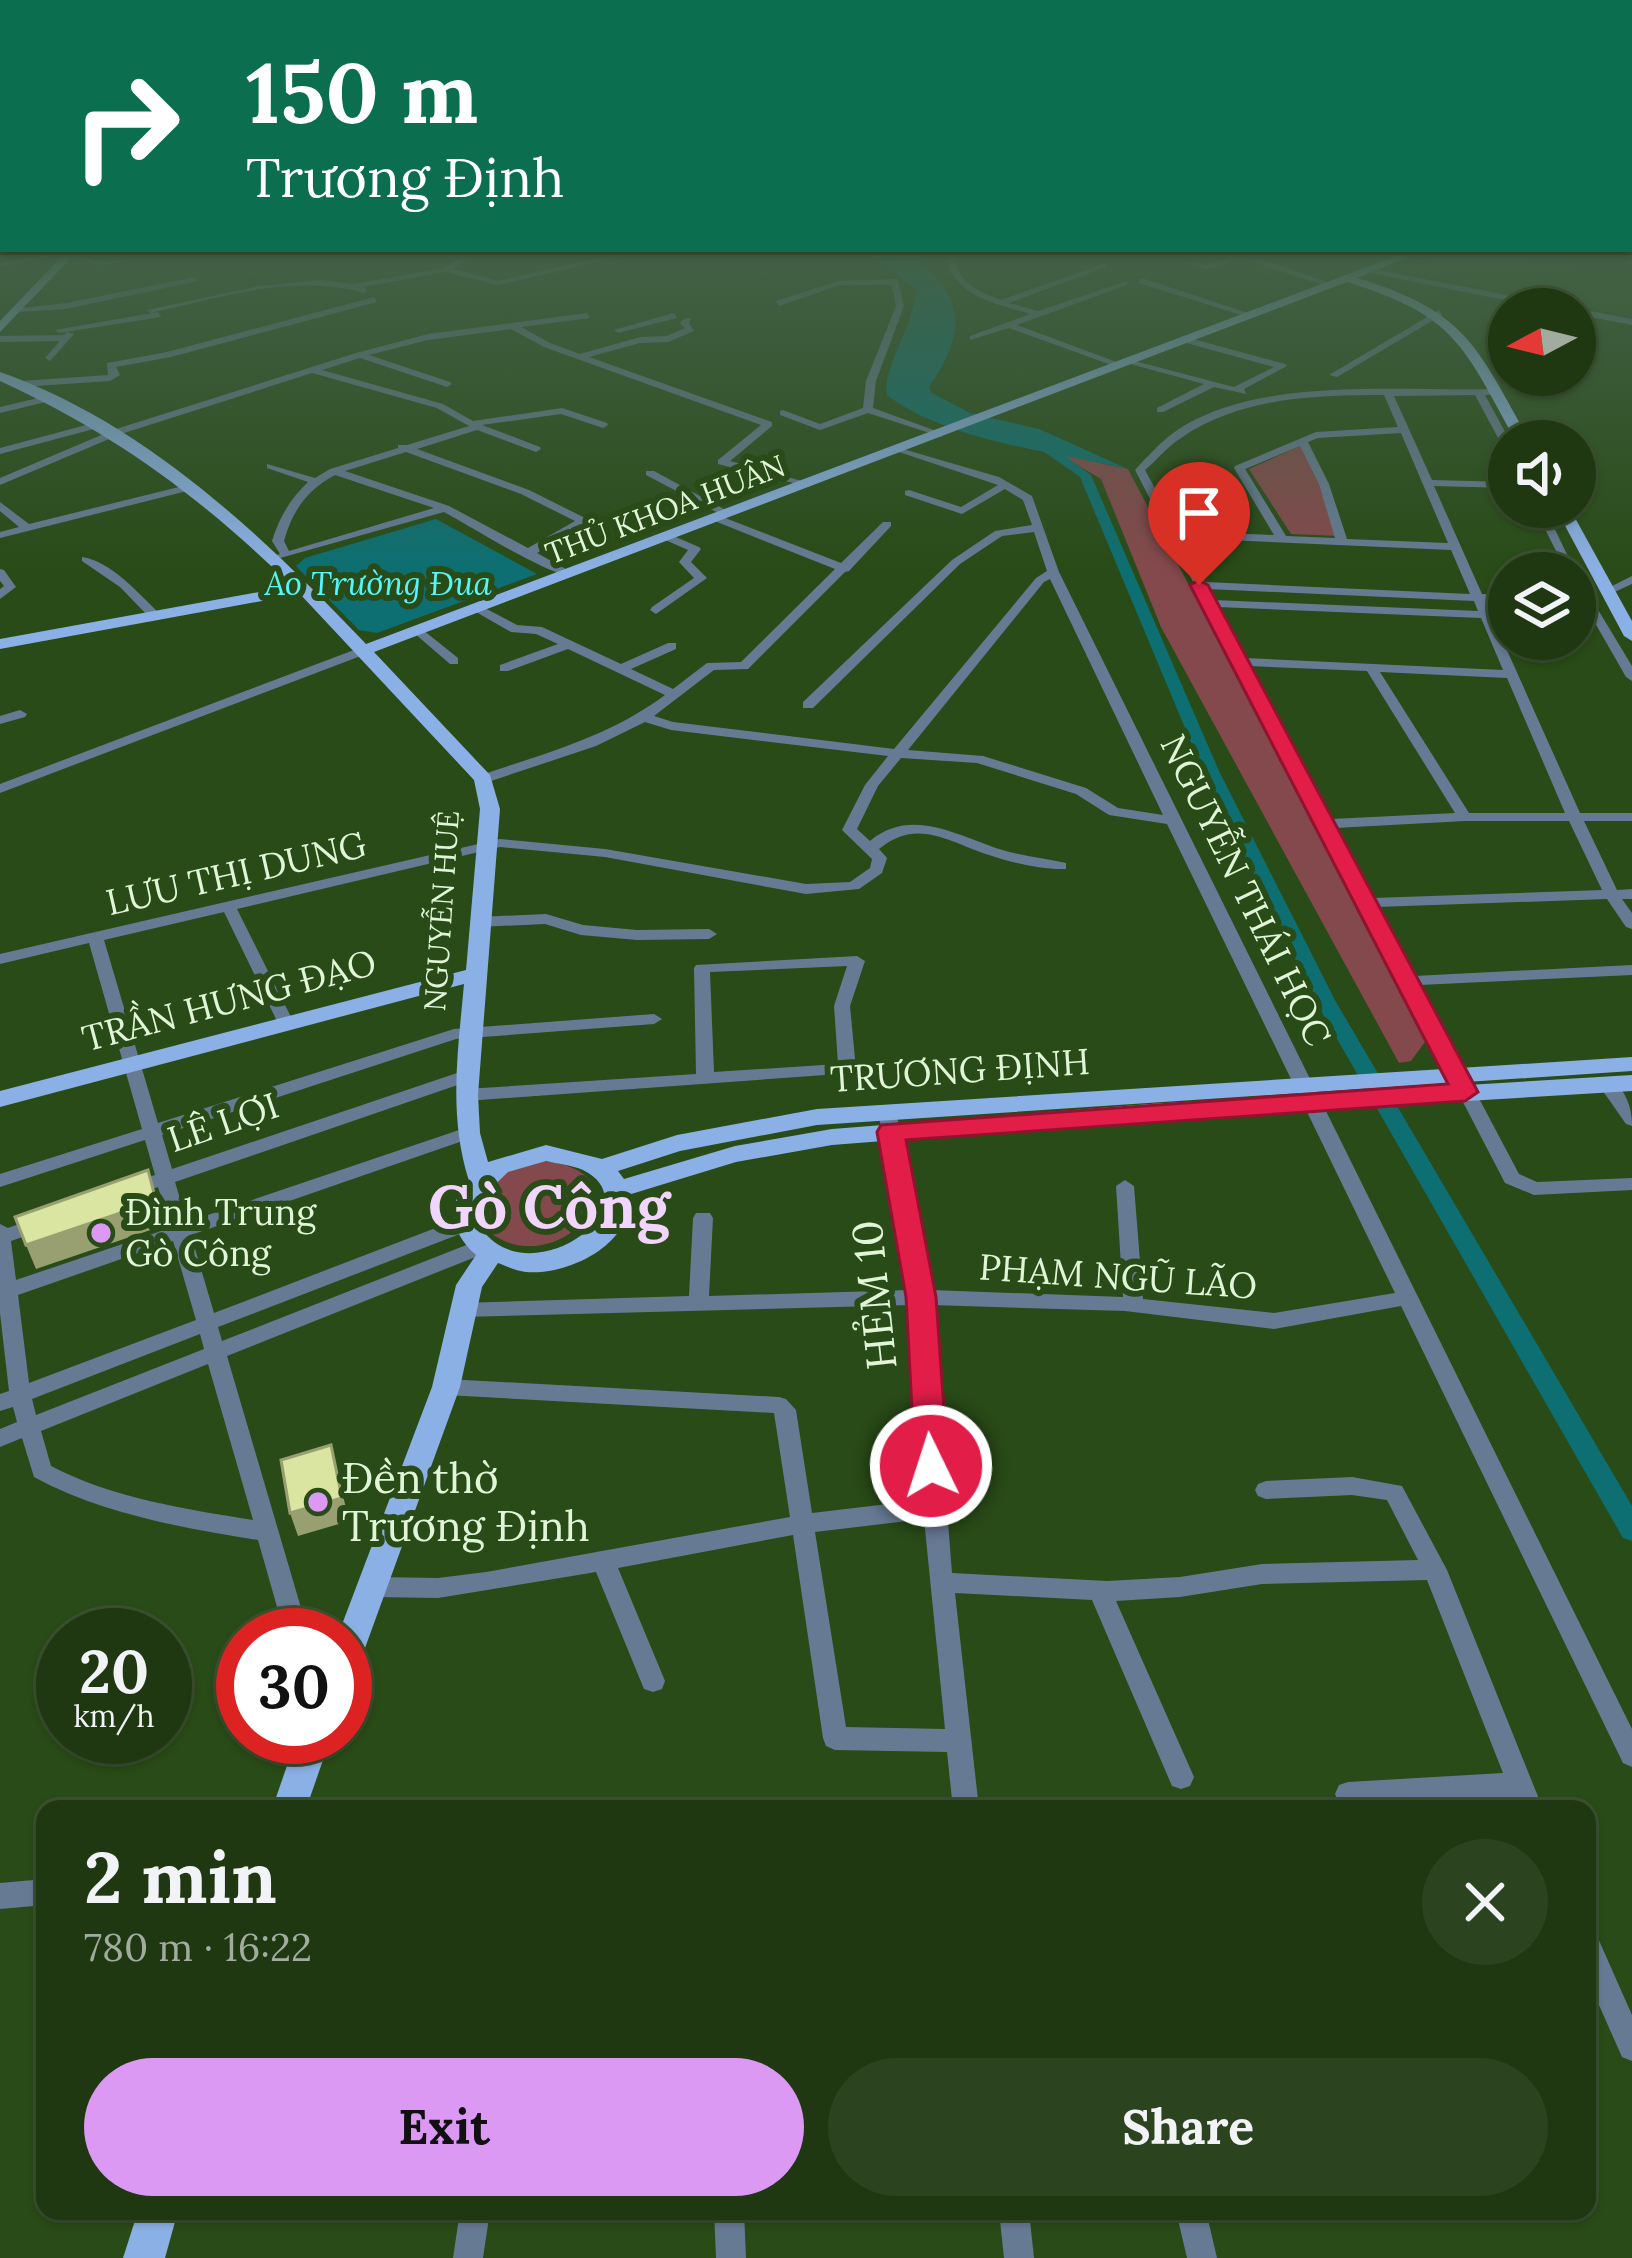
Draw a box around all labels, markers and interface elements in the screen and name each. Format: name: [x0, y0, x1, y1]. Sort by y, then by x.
text: 150 m: [246, 38, 478, 146]
icon: right: [48, 48, 204, 204]
text: Trương Định: [246, 143, 564, 212]
north arrow: [1488, 288, 1596, 396]
map controls: [1488, 288, 1596, 660]
button: sound: [1488, 420, 1596, 528]
street label: THỦ KHOA HUÂN: [540, 446, 790, 572]
pin: [1148, 462, 1250, 585]
icon: arrive: [1166, 480, 1232, 546]
button: layers: [1488, 552, 1596, 660]
water label: Ao Trường Đua: [263, 562, 492, 604]
street label: NGUYỄN THÁI HỌC: [1151, 726, 1343, 1053]
street label: NGUYỄN HUỆ: [413, 809, 467, 1013]
street label: LƯU THỊ DUNG: [102, 821, 370, 925]
street label: TRẦN HƯNG ĐẠO: [76, 936, 381, 1061]
street label: TRƯƠNG ĐỊNH: [829, 1038, 1091, 1102]
street label: LÊ LỢI: [162, 1082, 284, 1162]
district label: Gò Công: [428, 1168, 673, 1244]
place label: Đình Trung Gò Công: [125, 1189, 317, 1276]
street label: HẺM 10: [839, 1218, 909, 1372]
marker: Đình Trung Gò Công: [88, 1220, 114, 1246]
street label: PHẠM NGŨ LÃO: [978, 1243, 1258, 1309]
position arrow: [868, 1403, 994, 1529]
place label: Đền thờ Trương Định: [342, 1451, 590, 1553]
marker: Đền thờ Trương Định: [305, 1489, 331, 1515]
speed limit sign: 30: [216, 1608, 372, 1764]
text: 20: [79, 1633, 149, 1709]
text: km/h: [73, 1697, 155, 1735]
text: 2 min: [84, 1831, 277, 1923]
button: close: [1422, 1839, 1548, 1965]
text: 780 m · 16:22: [84, 1922, 312, 1972]
button: Exit: [84, 2058, 804, 2196]
button: Share: [828, 2058, 1548, 2196]

